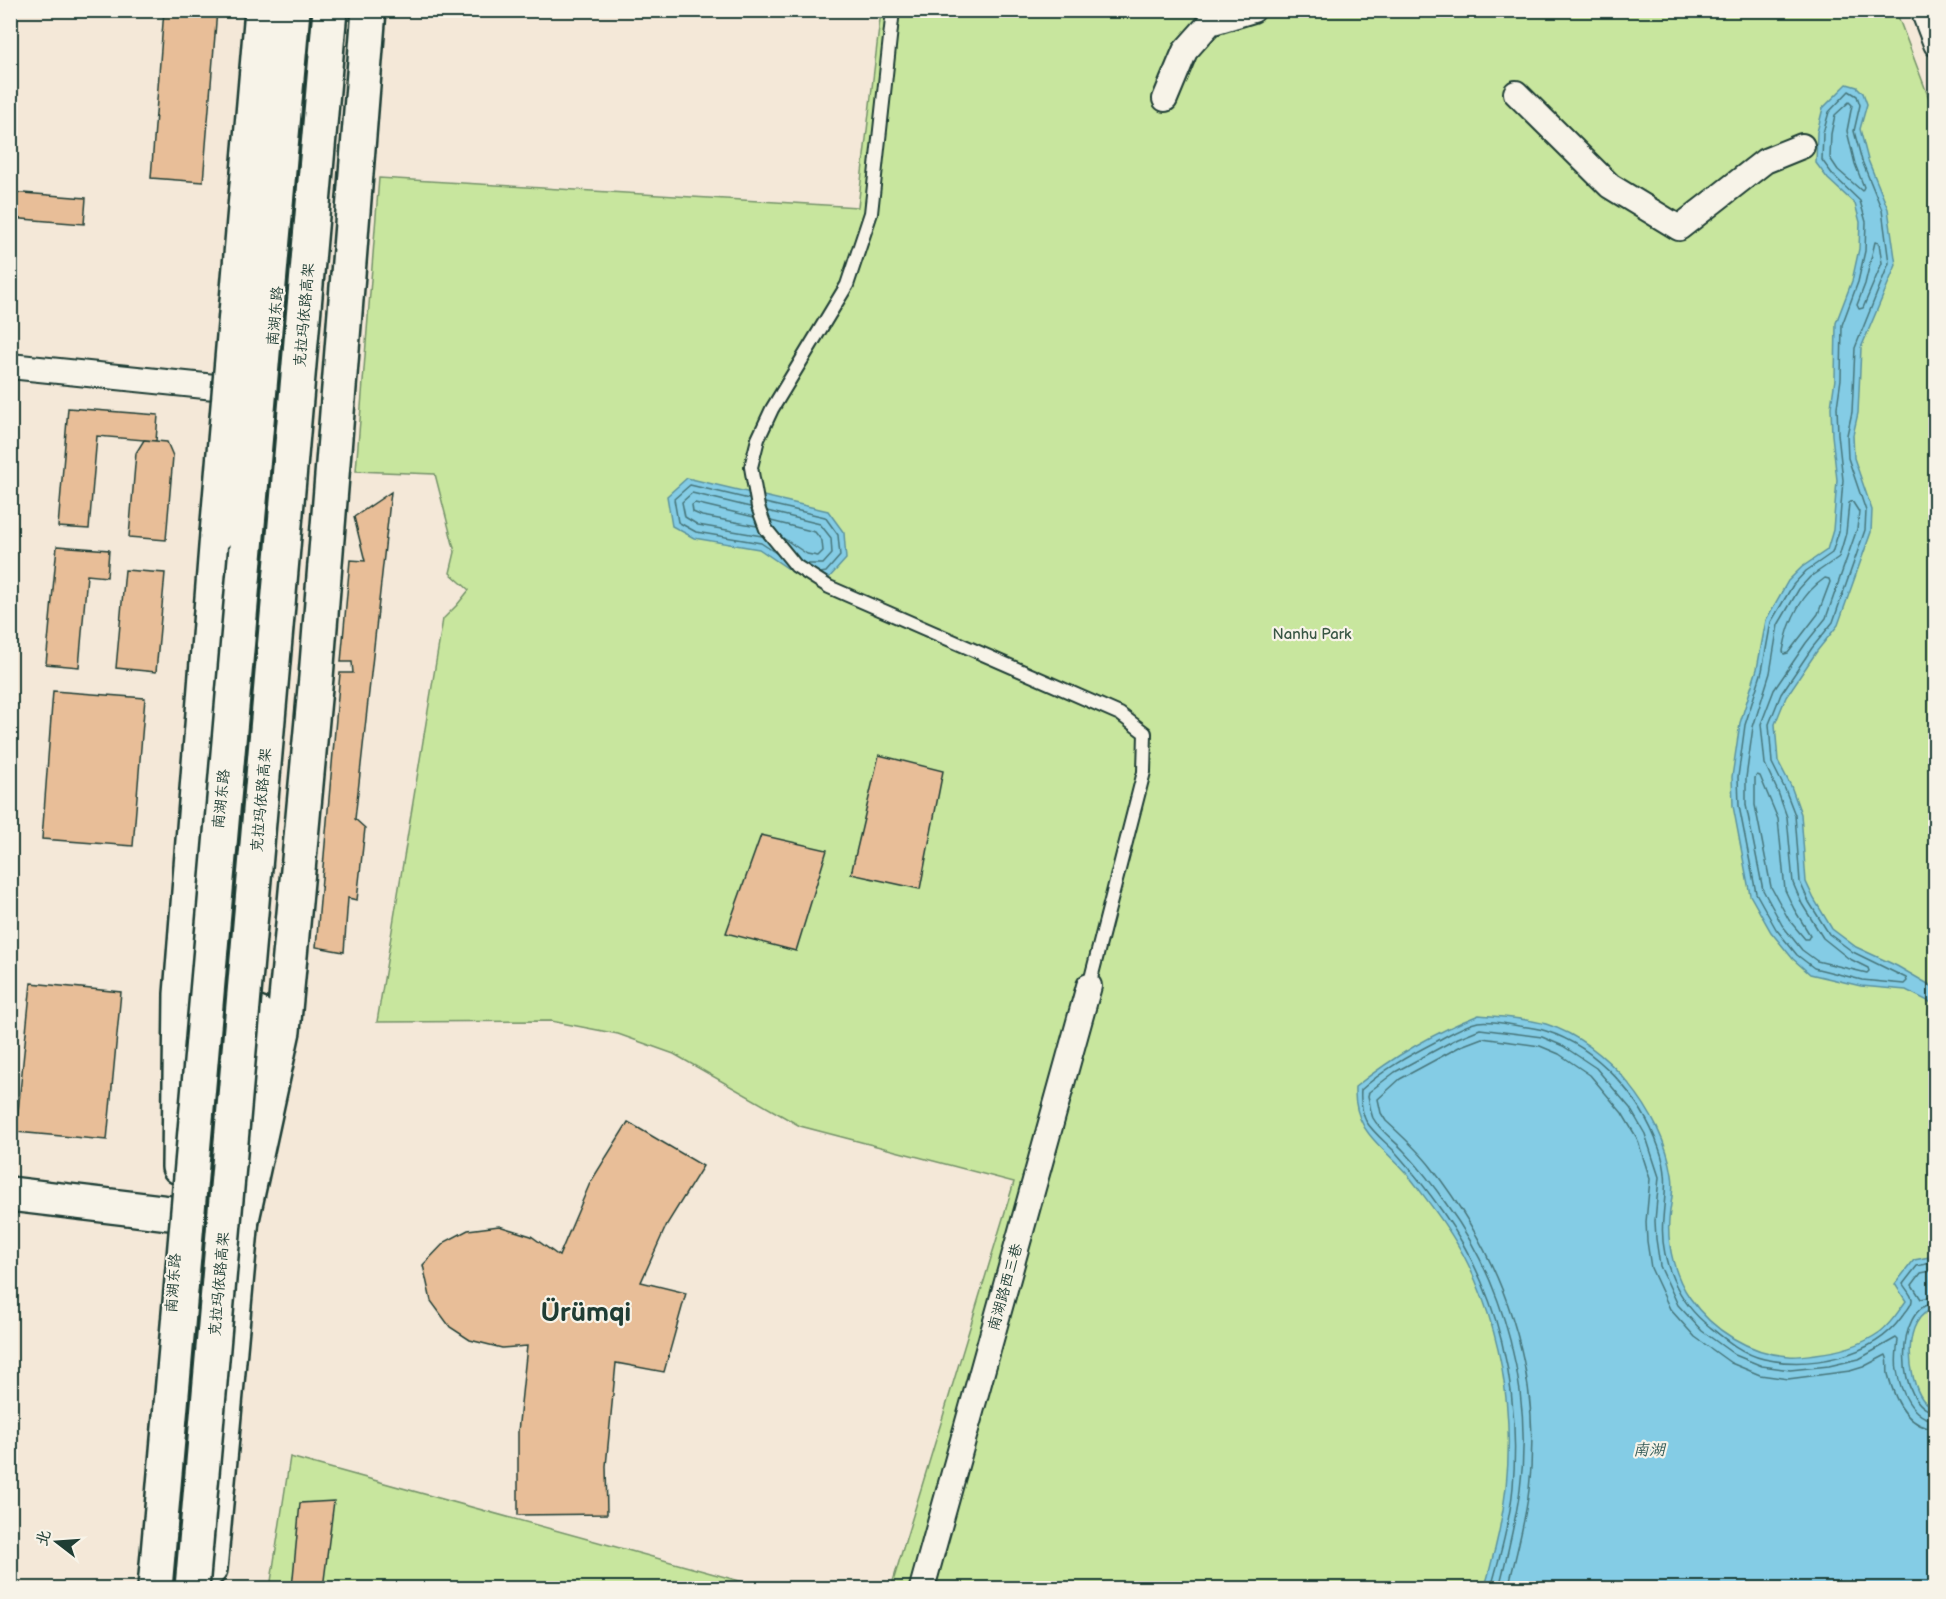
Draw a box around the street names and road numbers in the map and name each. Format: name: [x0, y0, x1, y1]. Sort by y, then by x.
street label: 克拉玛依路高架: [290, 262, 319, 368]
street label: 南湖东路: [263, 285, 288, 347]
street label: 克拉玛依路高架: [247, 747, 276, 853]
street label: 南湖东路: [209, 768, 234, 830]
street label: 克拉玛依路高架: [205, 1231, 234, 1337]
street label: 南湖路西三巷: [984, 1241, 1027, 1333]
street label: 南湖东路: [162, 1252, 185, 1314]

